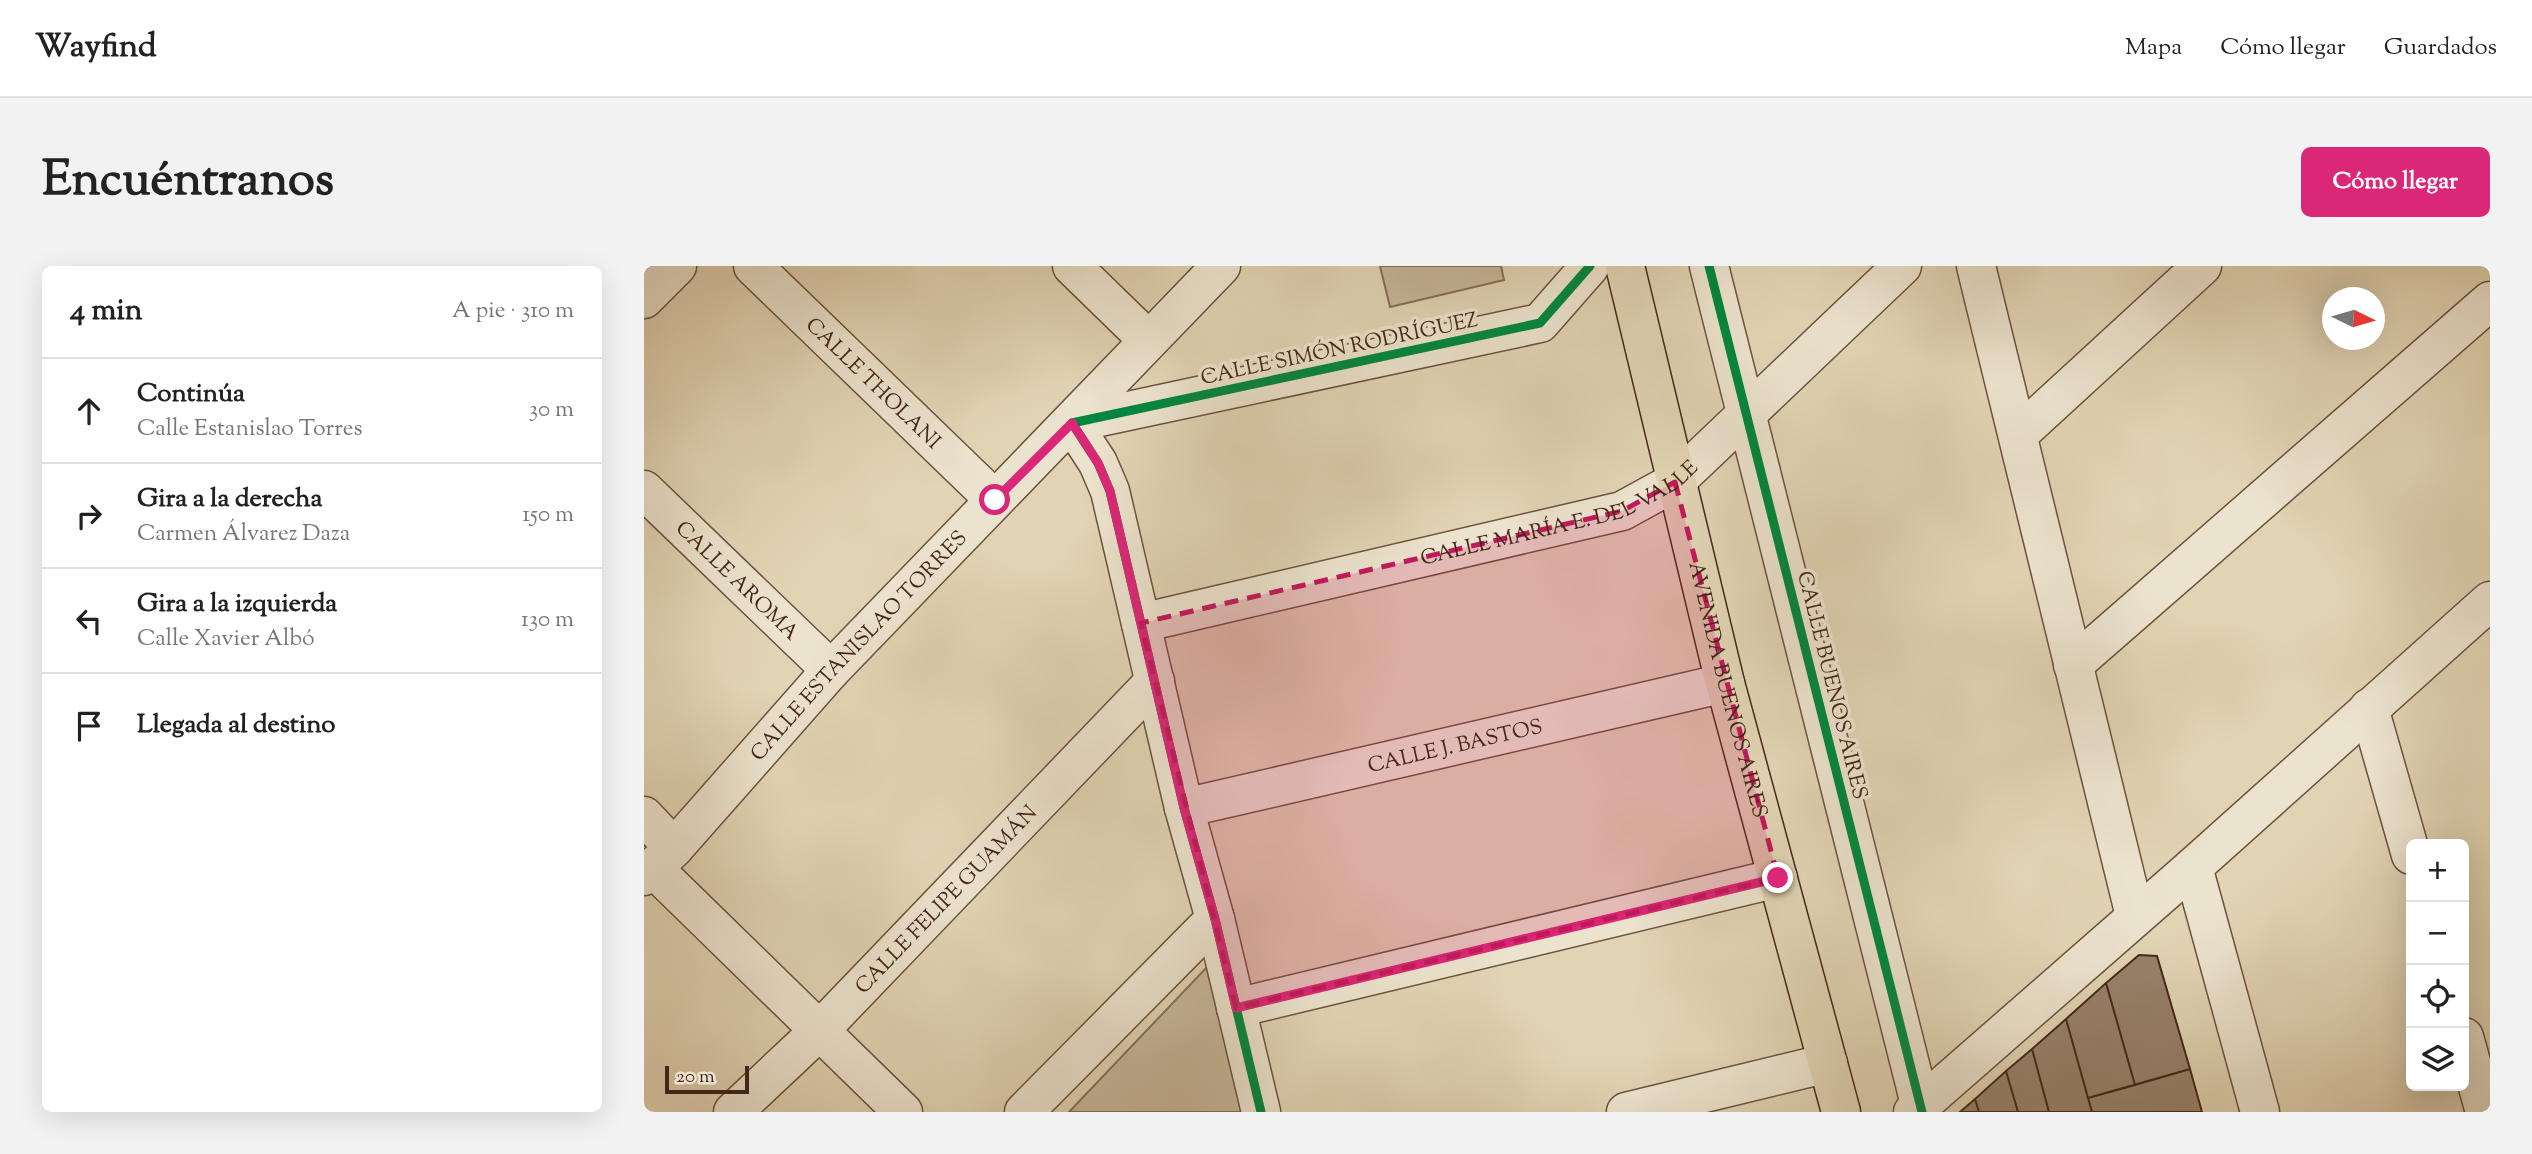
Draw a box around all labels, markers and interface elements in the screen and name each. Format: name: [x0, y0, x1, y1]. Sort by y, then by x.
text: Wayfind: [35, 24, 157, 72]
text: Mapa: [2125, 31, 2182, 65]
text: Cómo llegar: [2220, 31, 2346, 65]
text: Guardados: [2384, 31, 2497, 65]
text: Encuéntranos: [42, 147, 334, 217]
button: Cómo llegar: [2301, 147, 2490, 217]
north arrow: [2322, 287, 2385, 350]
text: 4 min: [70, 290, 143, 333]
text: A pie · 310 m: [452, 295, 574, 328]
street label: CALLE SIMÓN RODRÍGUEZ: [1198, 306, 1481, 394]
street label: CALLE THOLANI: [798, 311, 947, 457]
text: Continúa: [137, 376, 245, 413]
icon: ahead: [70, 392, 108, 430]
text: 30 m: [529, 394, 574, 427]
text: Calle Estanislao Torres: [137, 413, 363, 446]
street label: CALLE MARÍA E. DEL VALLE: [1418, 454, 1706, 574]
text: Gira a la derecha: [137, 481, 322, 518]
route start: [979, 484, 1010, 515]
icon: right: [70, 497, 108, 535]
text: 150 m: [522, 499, 574, 532]
street label: CALLE AROMA: [668, 515, 805, 648]
text: Carmen Álvarez Daza: [137, 518, 350, 551]
street label: CALLE ESTANISLAO TORRES: [744, 524, 975, 769]
street label: AVENIDA BUENOS AIRES: [1679, 559, 1774, 822]
street label: CALLE BUENOS AIRES: [1788, 568, 1874, 803]
text: Gira a la izquierda: [137, 586, 337, 623]
icon: left: [70, 602, 108, 640]
text: 130 m: [521, 604, 574, 637]
text: Calle Xavier Albó: [137, 623, 315, 656]
icon: arrive: [70, 707, 108, 745]
text: Llegada al destino: [137, 707, 335, 744]
street label: CALLE J. BASTOS: [1365, 713, 1546, 782]
street label: CALLE FELIPE GUAMÁN: [849, 799, 1045, 1002]
map controls: [2406, 839, 2469, 1091]
button: +: [2406, 839, 2469, 902]
route end: [1762, 862, 1793, 893]
button: −: [2406, 902, 2469, 965]
button: locate: [2406, 965, 2469, 1028]
button: layers: [2406, 1028, 2469, 1091]
scale bar: [665, 1063, 749, 1095]
text: 20 m: [676, 1064, 715, 1091]

